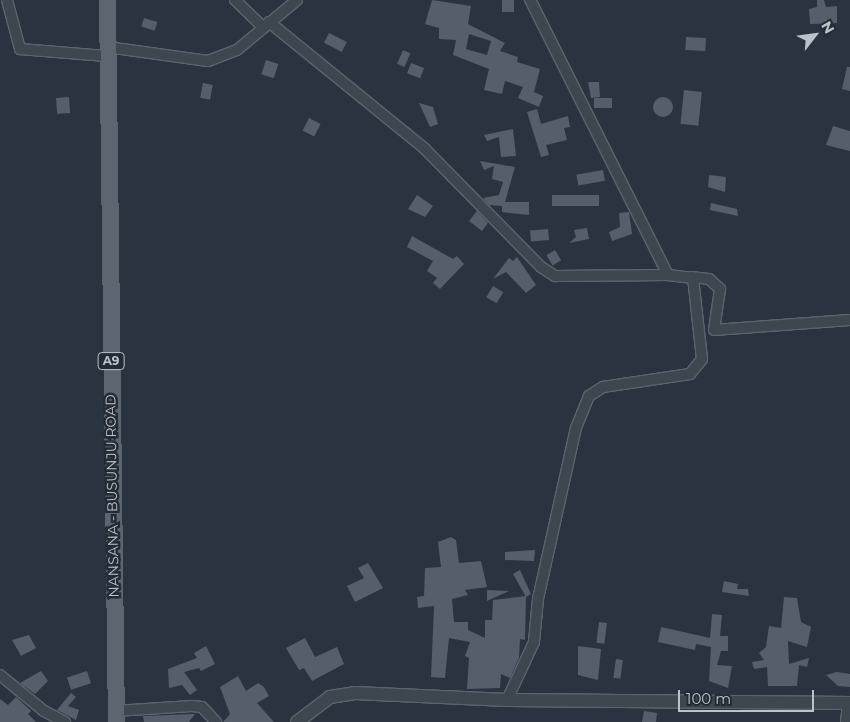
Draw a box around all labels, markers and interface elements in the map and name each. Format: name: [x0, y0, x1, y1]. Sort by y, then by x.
north arrow: [790, 10, 840, 60]
text: N: [817, 18, 839, 37]
road number: A9: [97, 352, 125, 371]
street label: NANSANA - BUSUNJU ROAD: [102, 394, 122, 598]
scale bar: [680, 680, 816, 712]
text: 100 m: [686, 689, 731, 708]

